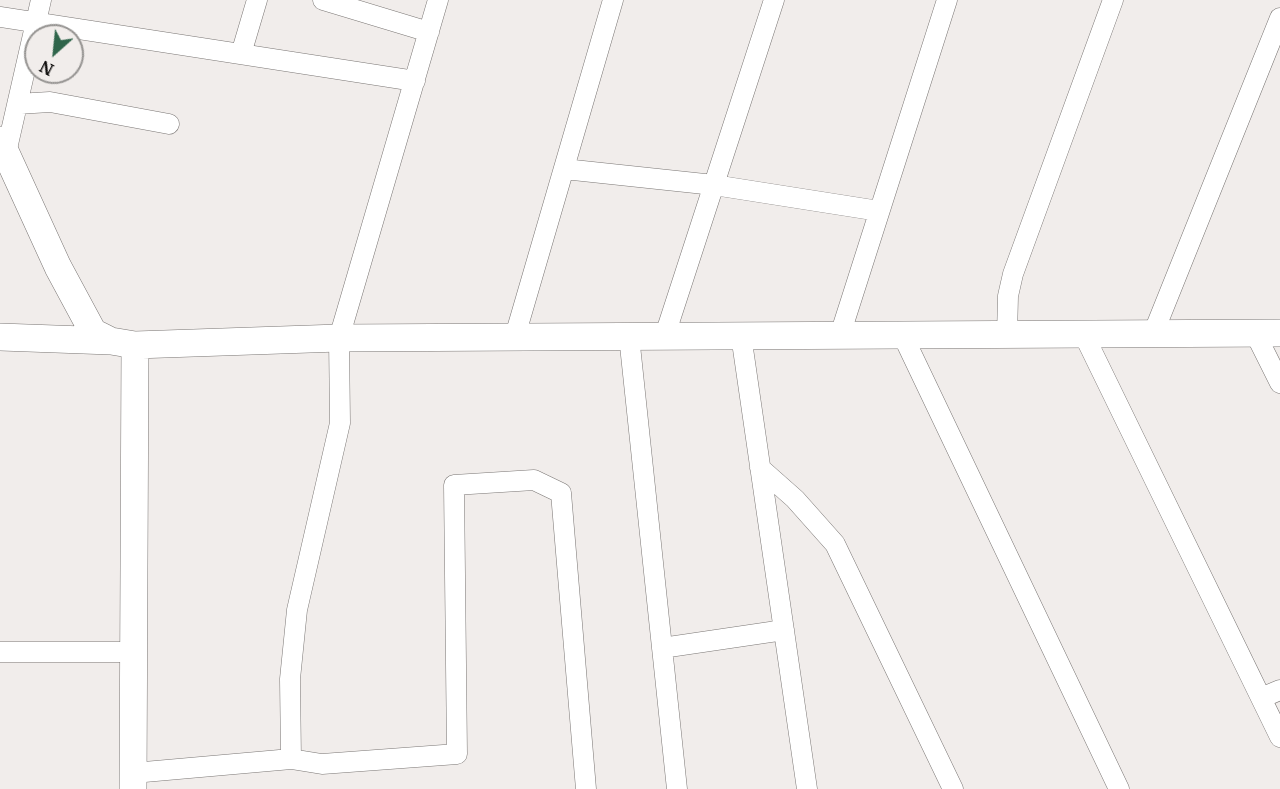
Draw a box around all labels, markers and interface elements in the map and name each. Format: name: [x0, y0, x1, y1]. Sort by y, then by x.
north arrow: [24, 24, 84, 84]
text: N: [37, 56, 57, 80]

